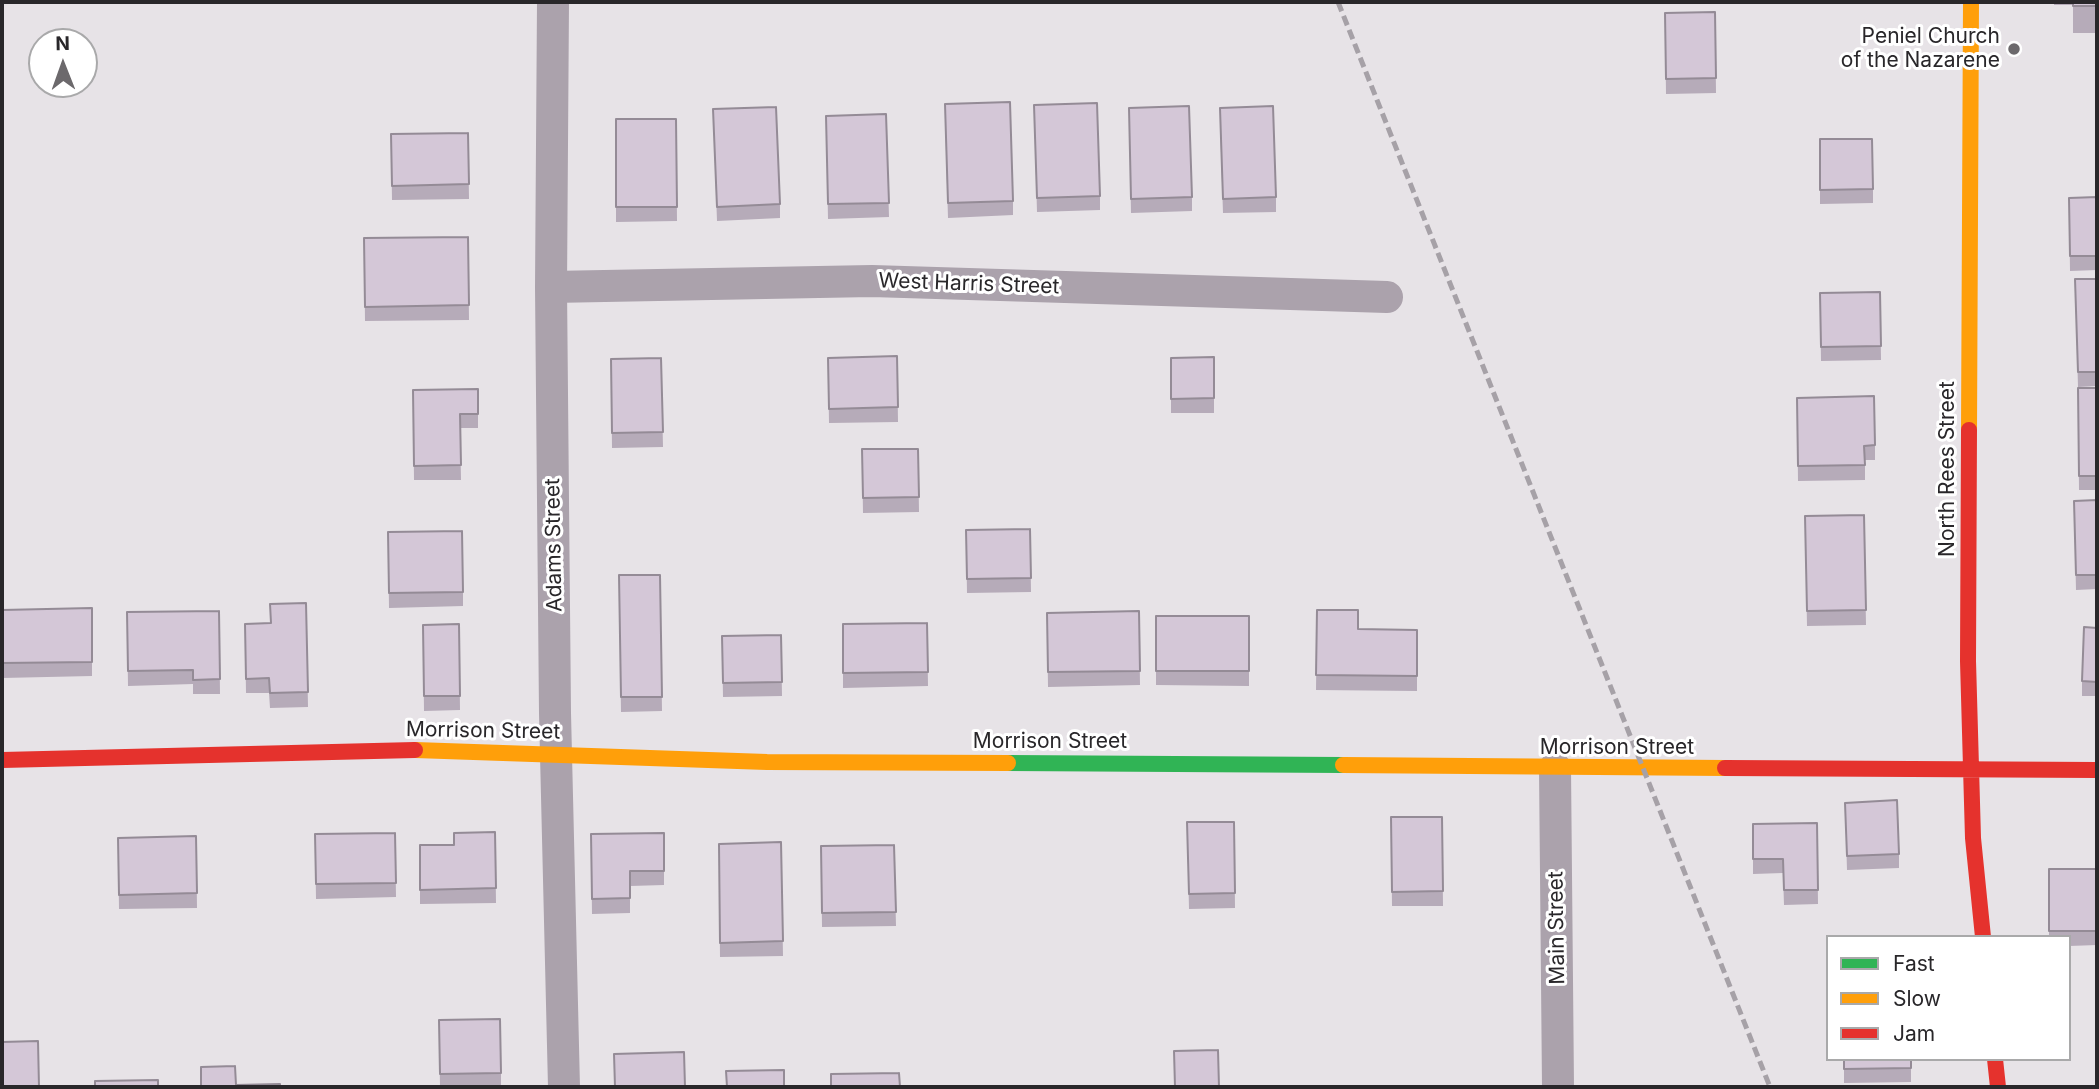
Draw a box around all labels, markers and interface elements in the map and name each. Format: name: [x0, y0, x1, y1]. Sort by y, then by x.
place label: Peniel Church of the Nazarene: [1841, 24, 2000, 74]
north arrow: [28, 28, 98, 98]
text: N: [55, 32, 70, 55]
marker: Peniel Church of the Nazarene: [2006, 41, 2022, 57]
street label: West Harris Street: [878, 268, 1060, 300]
street label: North Rees Street: [1935, 381, 1961, 557]
street label: Adams Street: [540, 478, 568, 612]
street label: Morrison Street: [406, 717, 560, 745]
street label: Morrison Street: [973, 729, 1127, 755]
street label: Morrison Street: [1540, 735, 1694, 761]
street label: Main Street: [1543, 871, 1571, 985]
legend: [1826, 935, 2071, 1061]
text: Fast: [1893, 951, 1935, 976]
text: Slow: [1893, 986, 1941, 1011]
text: Jam: [1893, 1021, 1935, 1046]

